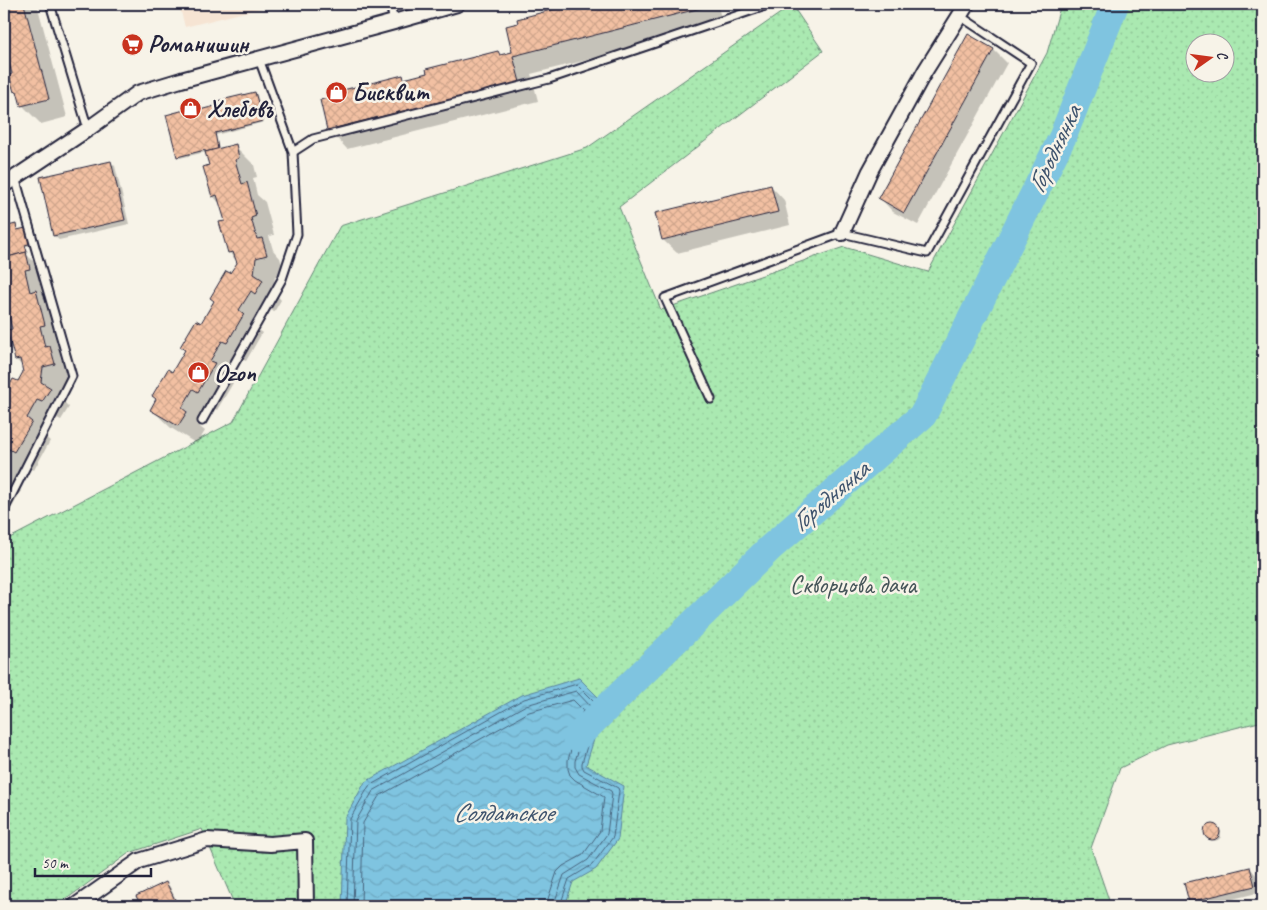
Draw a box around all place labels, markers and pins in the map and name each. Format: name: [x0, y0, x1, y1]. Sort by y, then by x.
place label: Романишин: [148, 28, 250, 60]
supermarket icon: Романишин: [120, 32, 144, 56]
place label: Бисквит: [352, 76, 431, 108]
shop icon: Бисквит: [324, 80, 348, 104]
place label: Хлебовъ: [207, 93, 274, 125]
shop icon: Хлебовъ: [179, 97, 203, 121]
place label: Ozon: [214, 357, 256, 389]
shop icon: Ozon: [186, 361, 210, 385]

